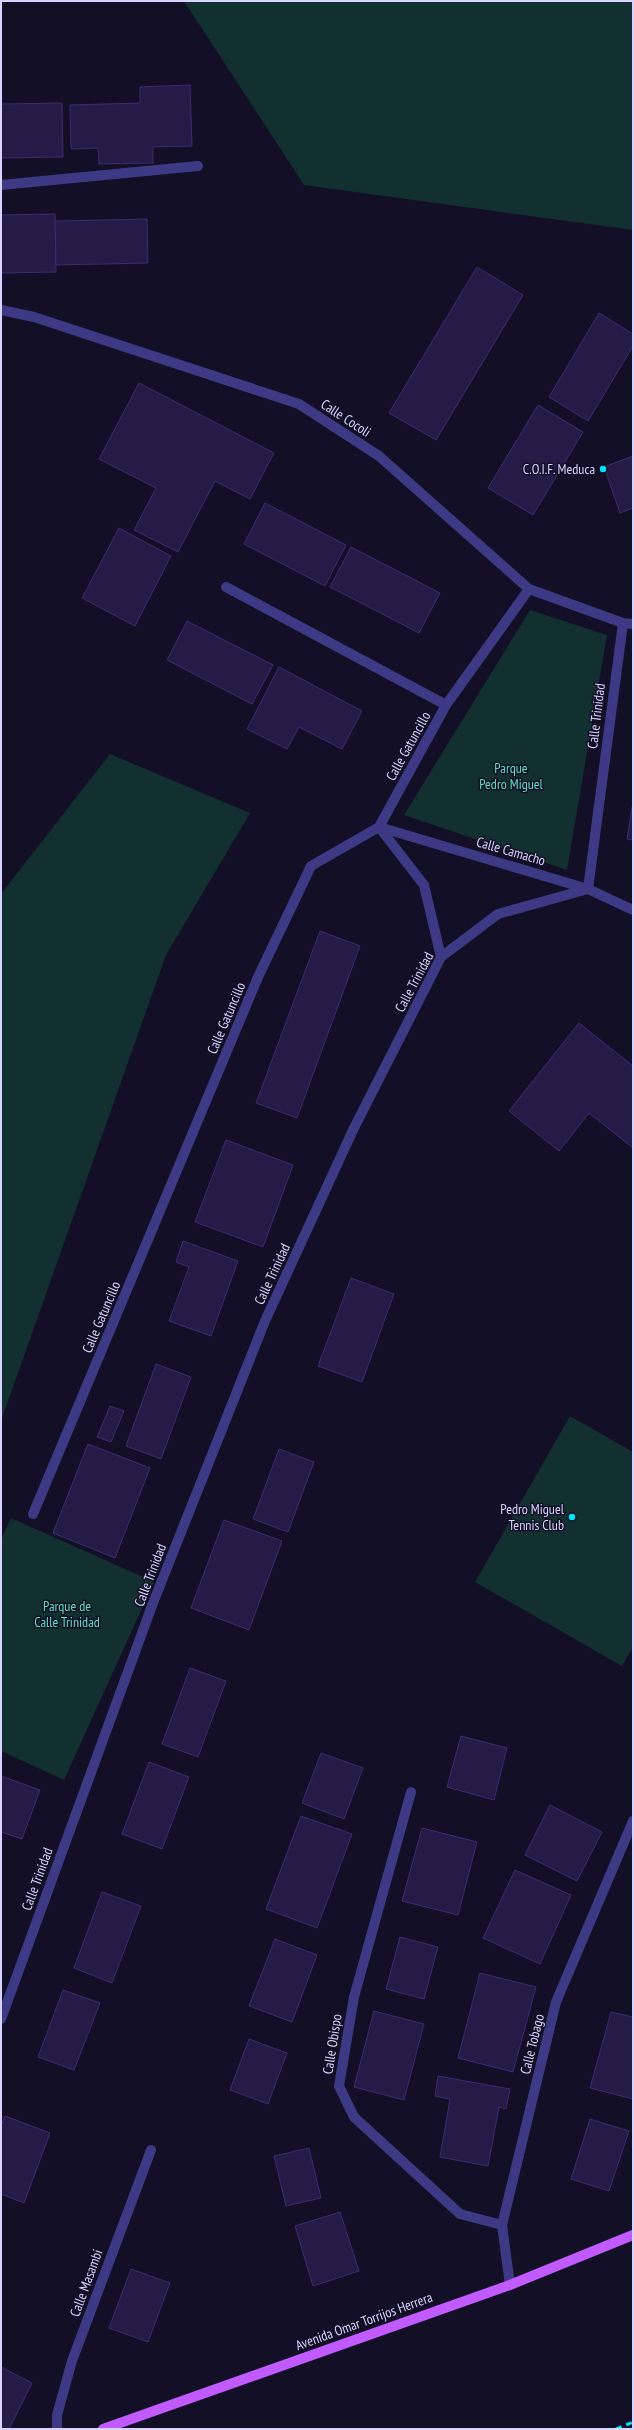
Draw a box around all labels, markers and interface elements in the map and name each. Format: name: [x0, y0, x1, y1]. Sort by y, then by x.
street label: Calle Cocoli: [317, 395, 375, 441]
place label: C.O.I.F. Meduca: [523, 460, 595, 478]
marker: C.O.I.F. Meduca: [598, 464, 608, 474]
street label: Calle Trinidad: [583, 682, 609, 750]
street label: Calle Gatuncillo: [382, 708, 434, 784]
park label: Parque Pedro Miguel: [479, 759, 544, 793]
street label: Calle Camacho: [474, 833, 548, 869]
street label: Calle Trinidad: [391, 949, 437, 1015]
street label: Calle Gatuncillo: [203, 979, 249, 1057]
street label: Calle Trinidad: [250, 1240, 294, 1308]
street label: Calle Gatuncillo: [78, 1278, 124, 1356]
place label: Pedro Miguel Tennis Club: [500, 1500, 565, 1534]
marker: Pedro Miguel Tennis Club: [567, 1512, 577, 1522]
street label: Calle Trinidad: [130, 1541, 170, 1609]
park label: Parque de Calle Trinidad: [34, 1597, 100, 1631]
street label: Calle Trinidad: [17, 1845, 57, 1913]
street label: Calle Tobago: [516, 2012, 548, 2076]
street label: Calle Obispo: [318, 2013, 346, 2075]
street label: Calle Masambi: [66, 2247, 106, 2319]
street label: Avenida Omar Torrijos Herrera: [293, 2288, 435, 2354]

